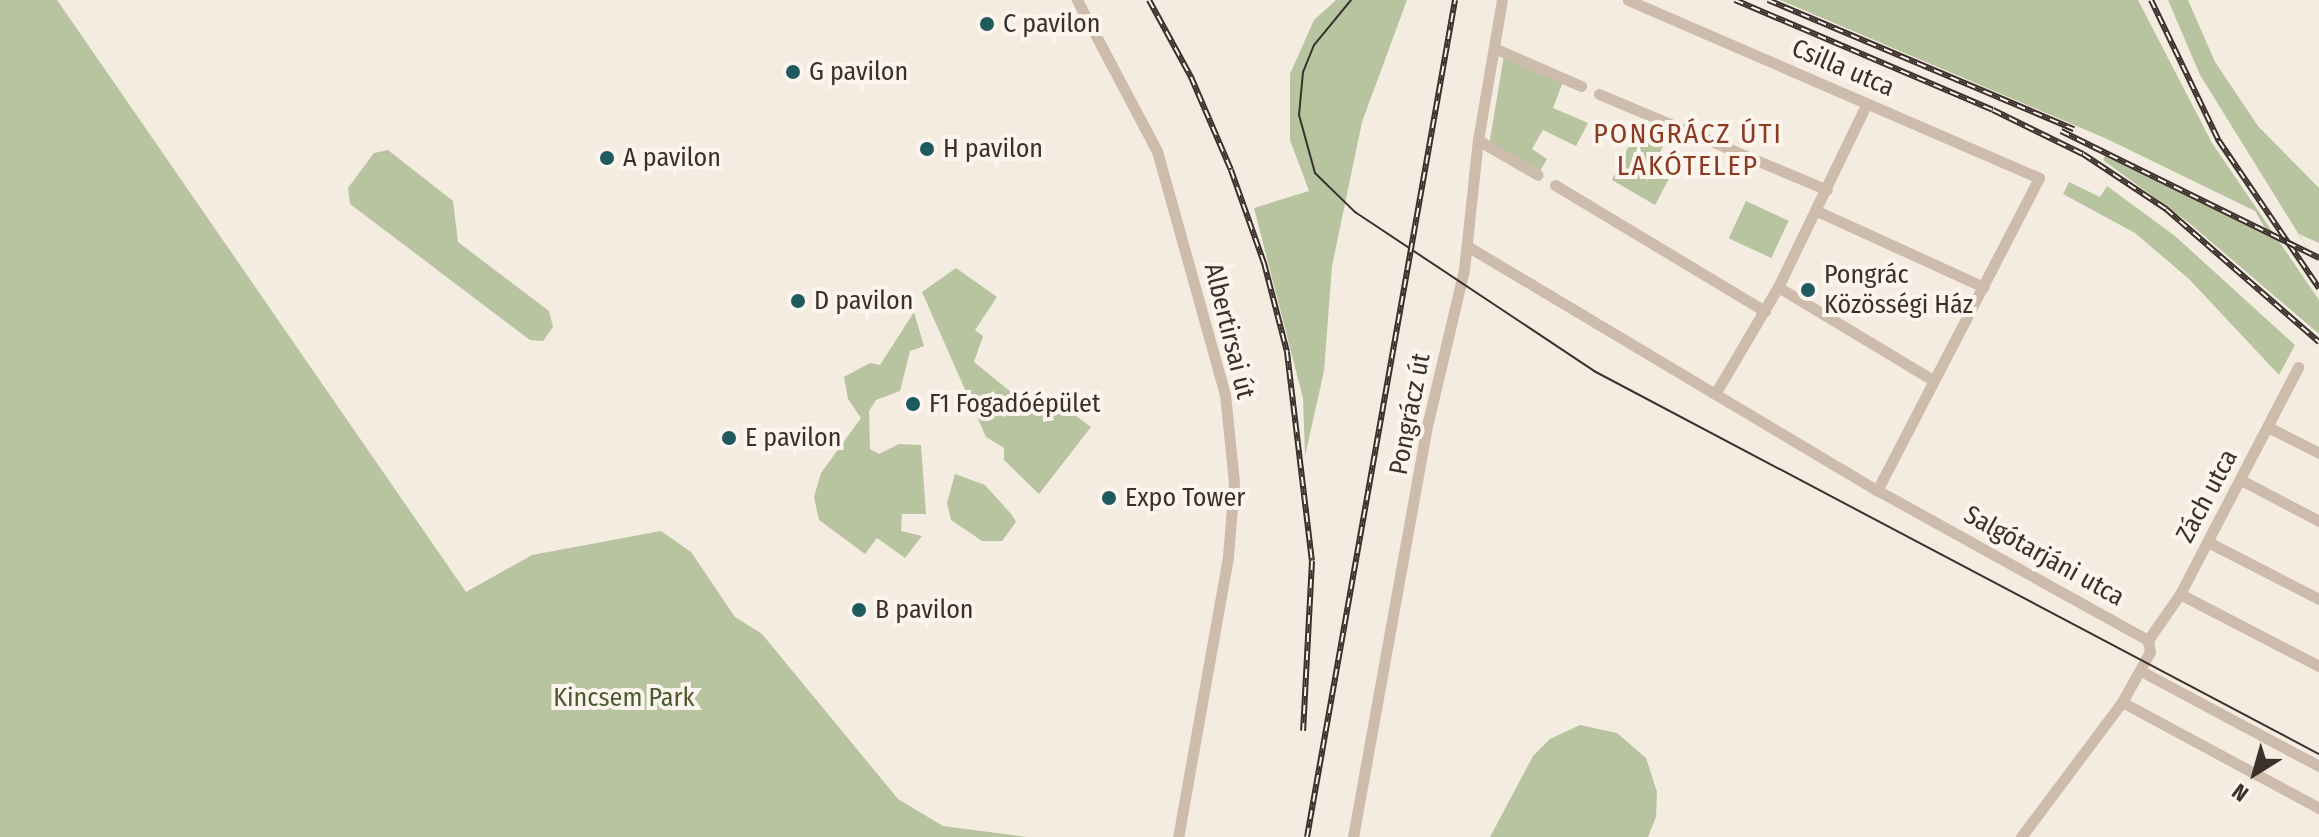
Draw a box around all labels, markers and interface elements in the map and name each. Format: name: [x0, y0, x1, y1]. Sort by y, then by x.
place label: C pavilon: [1003, 8, 1100, 40]
marker: C pavilon: [978, 15, 996, 33]
street label: Csilla utca: [1787, 32, 1899, 104]
place label: G pavilon: [809, 56, 908, 88]
marker: G pavilon: [784, 63, 802, 81]
district label: PONGRÁCZ ÚTI LAKÓTELEP: [1593, 117, 1783, 183]
place label: H pavilon: [943, 133, 1043, 165]
marker: H pavilon: [918, 140, 936, 158]
place label: A pavilon: [623, 142, 721, 174]
marker: A pavilon: [598, 149, 616, 167]
place label: Pongrác Közösségi Ház: [1824, 259, 1973, 320]
street label: Albertirsai út: [1197, 260, 1261, 402]
marker: Pongrác Közösségi Ház: [1799, 281, 1817, 299]
place label: D pavilon: [814, 285, 913, 317]
marker: D pavilon: [789, 292, 807, 310]
street label: Pongrácz út: [1383, 351, 1437, 477]
place label: F1 Fogadóépület: [929, 388, 1100, 420]
marker: F1 Fogadóépület: [904, 395, 922, 413]
place label: E pavilon: [745, 422, 841, 454]
marker: E pavilon: [720, 429, 738, 447]
street label: Zách utca: [2170, 444, 2244, 548]
place label: Expo Tower: [1125, 482, 1245, 514]
marker: Expo Tower: [1100, 489, 1118, 507]
street label: Salgótarjáni utca: [1958, 499, 2130, 613]
place label: B pavilon: [875, 594, 974, 626]
marker: B pavilon: [850, 601, 868, 619]
park label: Kincsem Park: [553, 682, 695, 714]
north arrow: [2215, 733, 2295, 813]
text: N: [2227, 778, 2254, 807]

